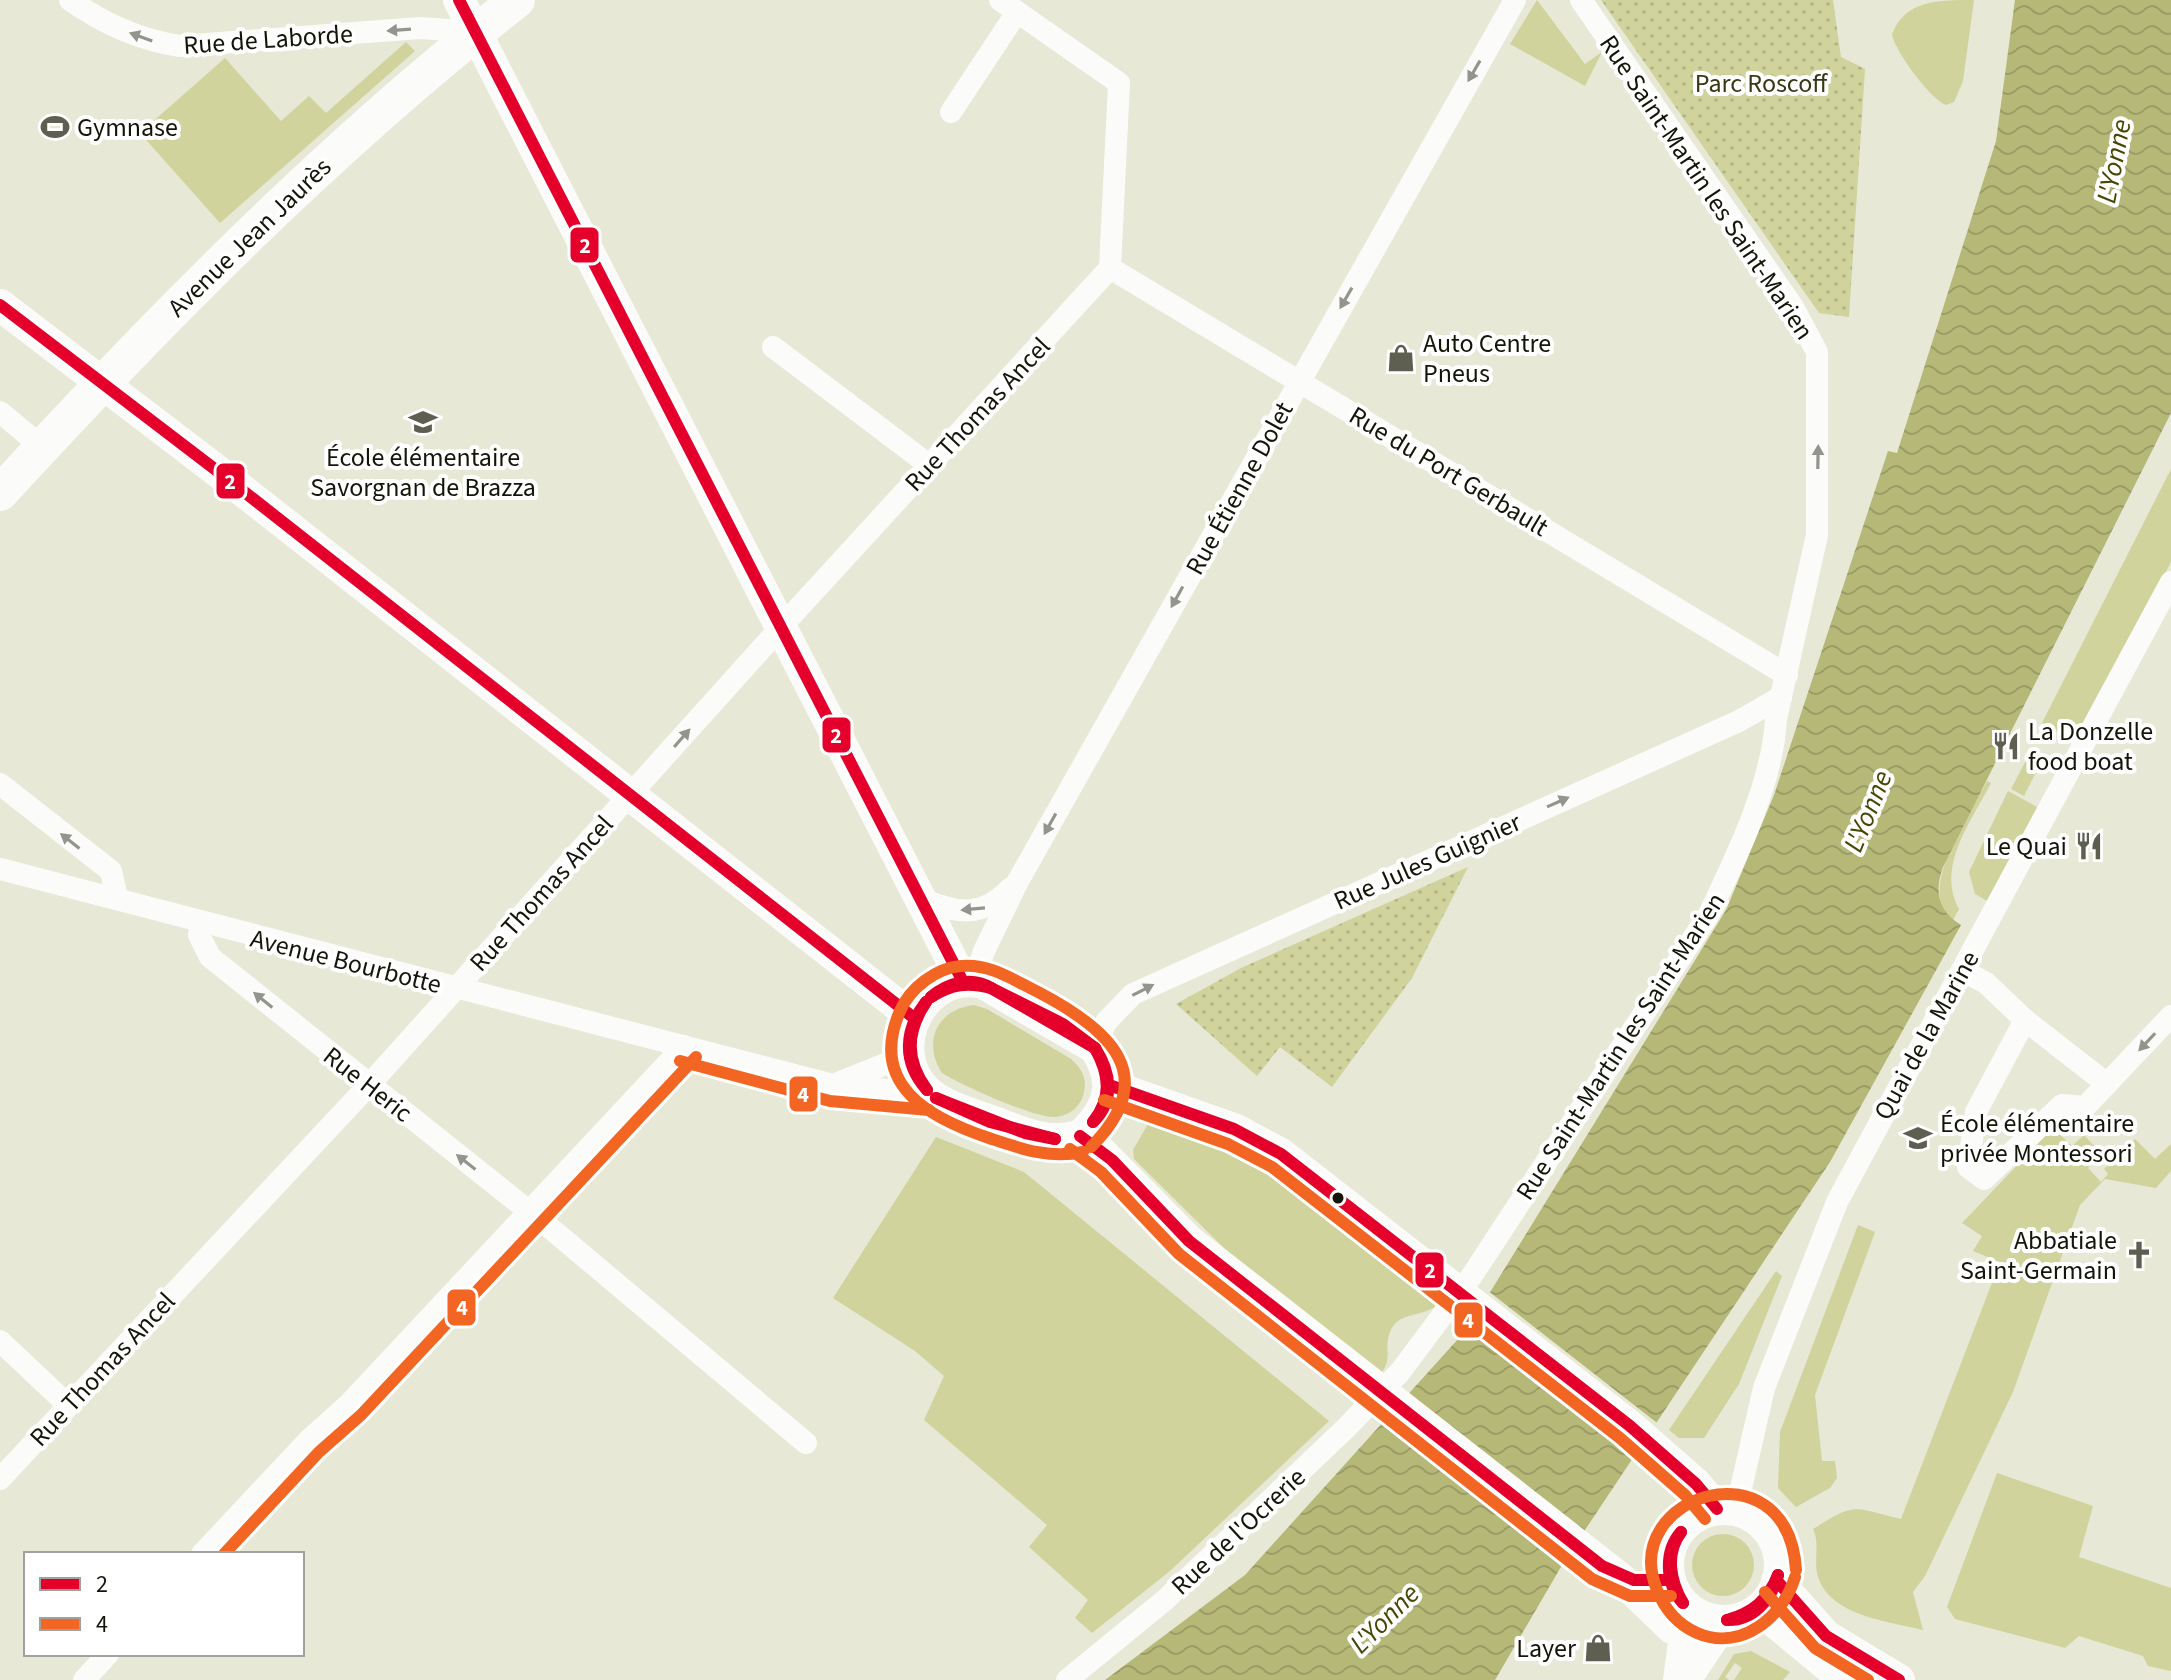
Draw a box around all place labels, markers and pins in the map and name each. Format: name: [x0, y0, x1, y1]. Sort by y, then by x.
place label: Gymnase: [77, 109, 178, 146]
sports icon: Gymnase: [40, 112, 70, 142]
place label: Auto Centre Pneus: [1423, 325, 1551, 392]
shop icon: Auto Centre Pneus: [1386, 343, 1416, 373]
school or university icon: École élémentaire Savorgnan de Brazza: [408, 407, 438, 437]
place label: École élémentaire Savorgnan de Brazza: [310, 439, 536, 506]
place label: La Donzelle food boat: [2028, 713, 2153, 780]
restaurant icon: La Donzelle food boat: [1991, 731, 2021, 761]
place label: Le Quai: [1986, 828, 2067, 865]
restaurant icon: Le Quai: [2074, 831, 2104, 861]
place label: École élémentaire privée Montessori: [1940, 1105, 2134, 1172]
school or university icon: École élémentaire privée Montessori: [1903, 1123, 1933, 1153]
unlabelled marker: [1330, 1190, 1346, 1206]
place label: Abbatiale Saint-Germain: [1960, 1222, 2117, 1289]
church icon: Abbatiale Saint-Germain: [2124, 1240, 2154, 1270]
place label: Layer: [1516, 1630, 1577, 1667]
shop icon: Layer: [1583, 1633, 1613, 1663]

